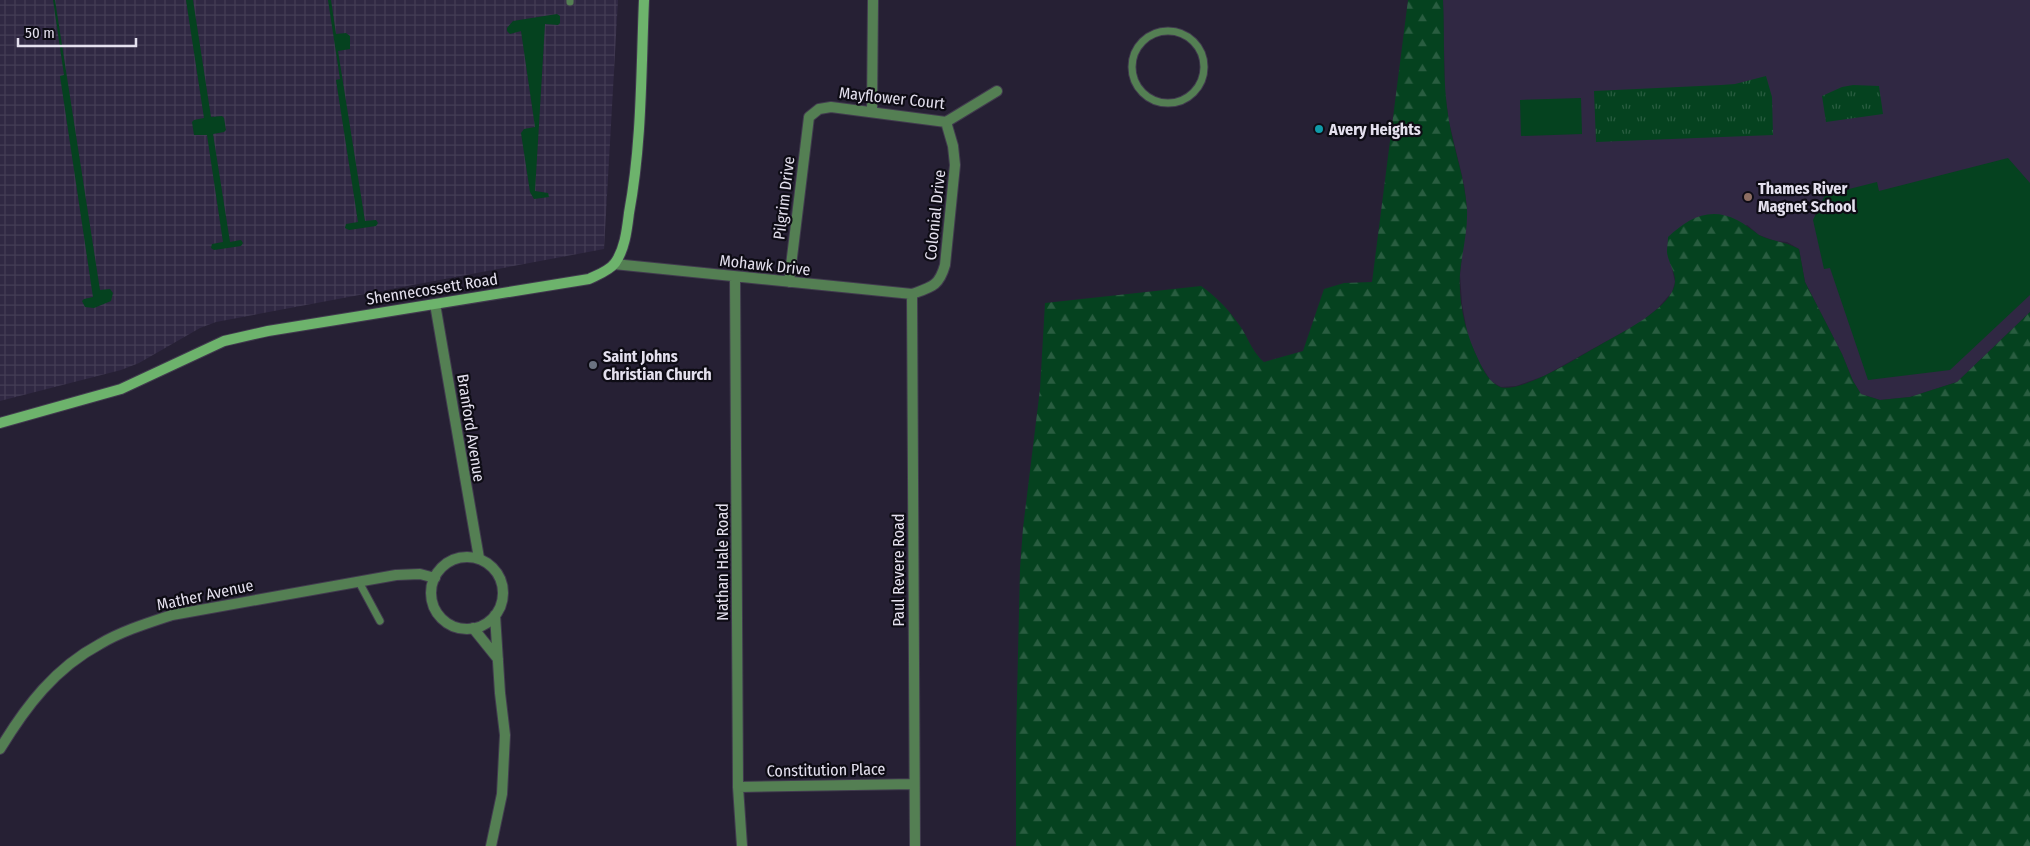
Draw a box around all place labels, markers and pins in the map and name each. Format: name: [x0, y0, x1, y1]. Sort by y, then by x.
place label: Avery Heights: [1328, 120, 1421, 139]
marker: Avery Heights: [1313, 123, 1325, 135]
place label: Thames River Magnet School: [1758, 179, 1856, 216]
marker: Thames River Magnet School: [1742, 191, 1754, 203]
place label: Saint Johns Christian Church: [603, 347, 712, 384]
marker: Saint Johns Christian Church: [587, 359, 599, 371]

